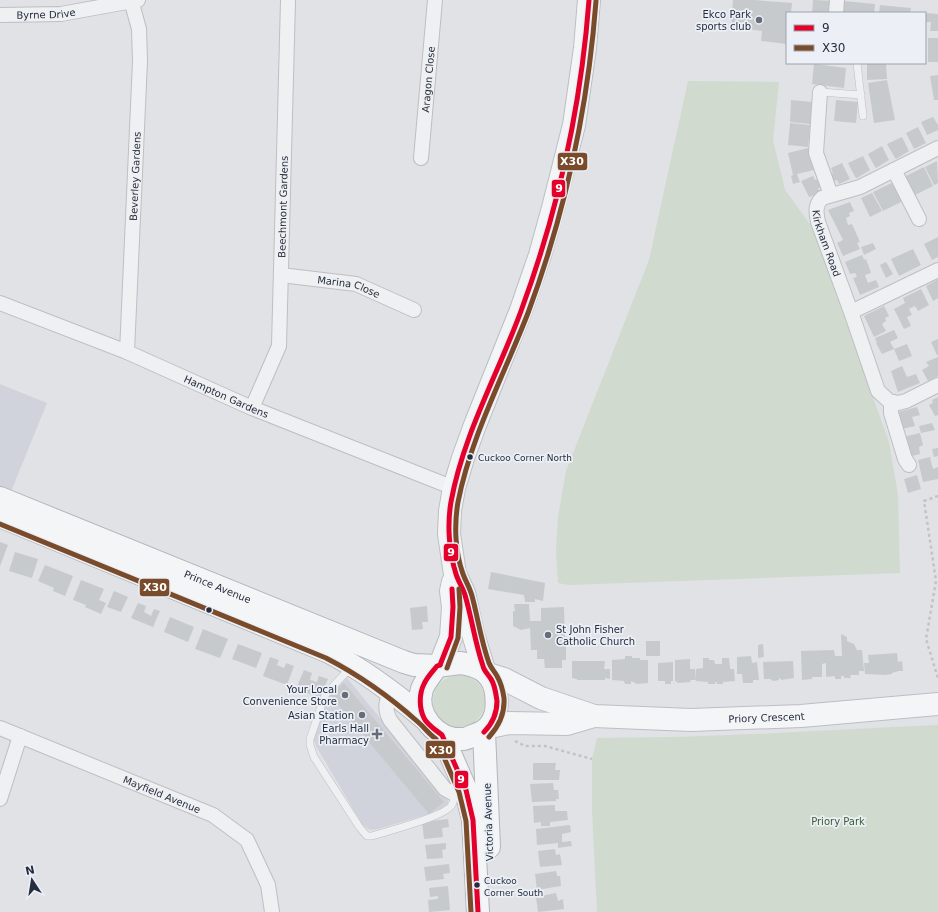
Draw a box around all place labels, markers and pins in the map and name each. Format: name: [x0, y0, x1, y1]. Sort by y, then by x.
place label: Ekco Park sports club: [696, 9, 751, 32]
marker: Ekco Park sports club: [754, 15, 764, 25]
marker: Cuckoo Corner North: [465, 452, 475, 462]
place label: Cuckoo Corner North: [478, 453, 572, 463]
unlabelled marker: [204, 605, 214, 615]
place label: St John Fisher Catholic Church: [556, 624, 635, 647]
marker: St John Fisher Catholic Church: [543, 630, 553, 640]
place label: Your Local Convenience Store: [243, 684, 337, 707]
marker: Your Local Convenience Store: [340, 690, 350, 700]
place label: Asian Station: [288, 710, 354, 721]
marker: Asian Station: [357, 710, 367, 720]
place label: Earls Hall Pharmacy: [319, 723, 369, 746]
marker: Earls Hall Pharmacy: [372, 729, 382, 739]
place label: Cuckoo Corner South: [484, 876, 543, 898]
marker: Cuckoo Corner South: [472, 880, 482, 890]

